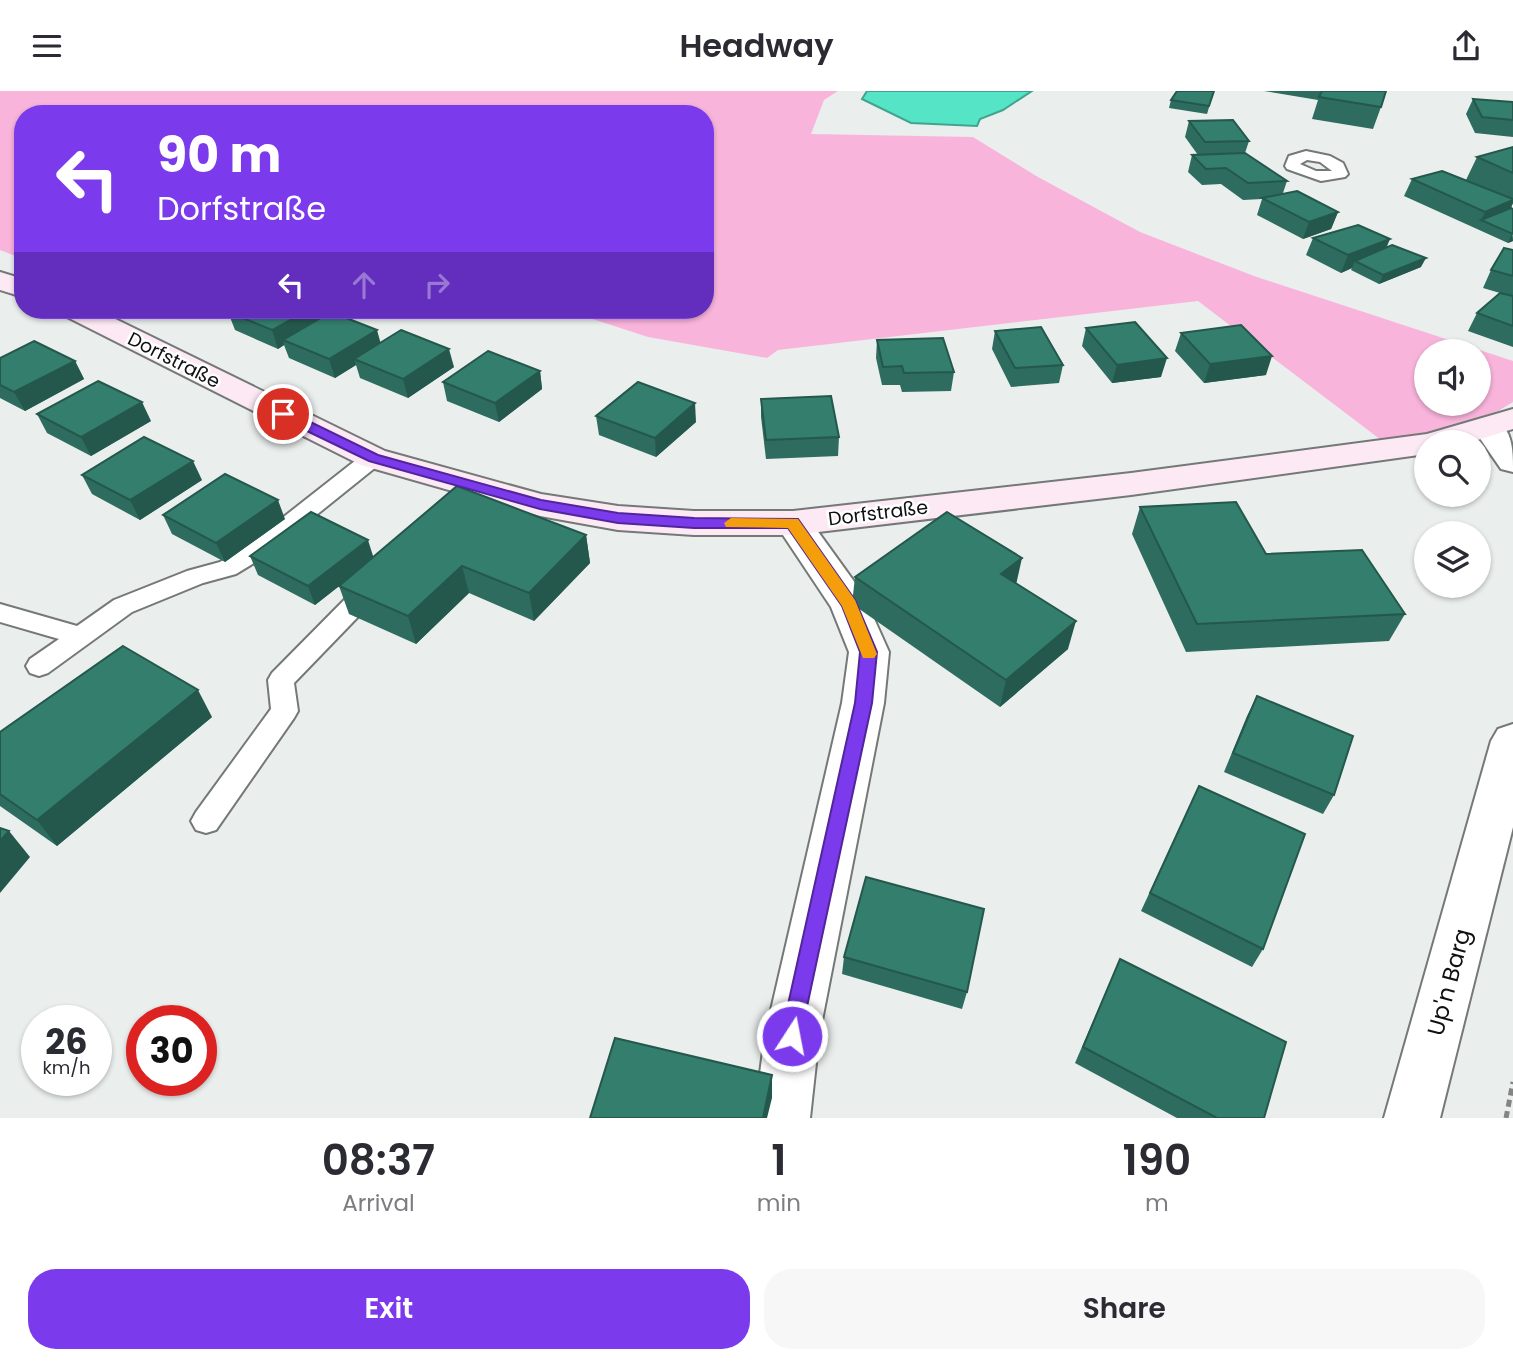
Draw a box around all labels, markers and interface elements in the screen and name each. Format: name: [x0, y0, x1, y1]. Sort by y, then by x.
text: Headway: [679, 23, 834, 68]
icon: menu: [28, 27, 66, 65]
icon: share: [1447, 27, 1485, 65]
text: 90 m: [157, 121, 281, 189]
icon: left: [42, 133, 133, 224]
text: Dorfstraße: [157, 186, 326, 231]
icon: left: [272, 266, 310, 304]
icon: ahead: [345, 266, 383, 304]
icon: right: [418, 266, 456, 304]
street label: Dorfstraße: [123, 325, 225, 395]
map controls: [1414, 339, 1491, 598]
button: sound: [1414, 339, 1491, 416]
pin: [253, 384, 313, 444]
icon: arrive: [264, 395, 302, 433]
button: search: [1414, 430, 1491, 507]
street label: Dorfstraße: [827, 493, 929, 533]
button: layers: [1414, 521, 1491, 598]
street label: Up'n Barg: [1419, 925, 1479, 1039]
position arrow: [755, 999, 829, 1073]
speed limit sign: 30: [126, 1005, 217, 1096]
text: 26: [45, 1017, 88, 1066]
text: km/h: [43, 1055, 90, 1080]
text: 08:37: [322, 1131, 435, 1190]
text: 1: [771, 1131, 786, 1190]
text: 190: [1123, 1131, 1191, 1190]
text: Arrival: [342, 1187, 415, 1219]
text: min: [757, 1187, 801, 1219]
text: m: [1145, 1187, 1169, 1219]
button: Exit: [28, 1269, 750, 1349]
button: Share: [764, 1269, 1485, 1349]

